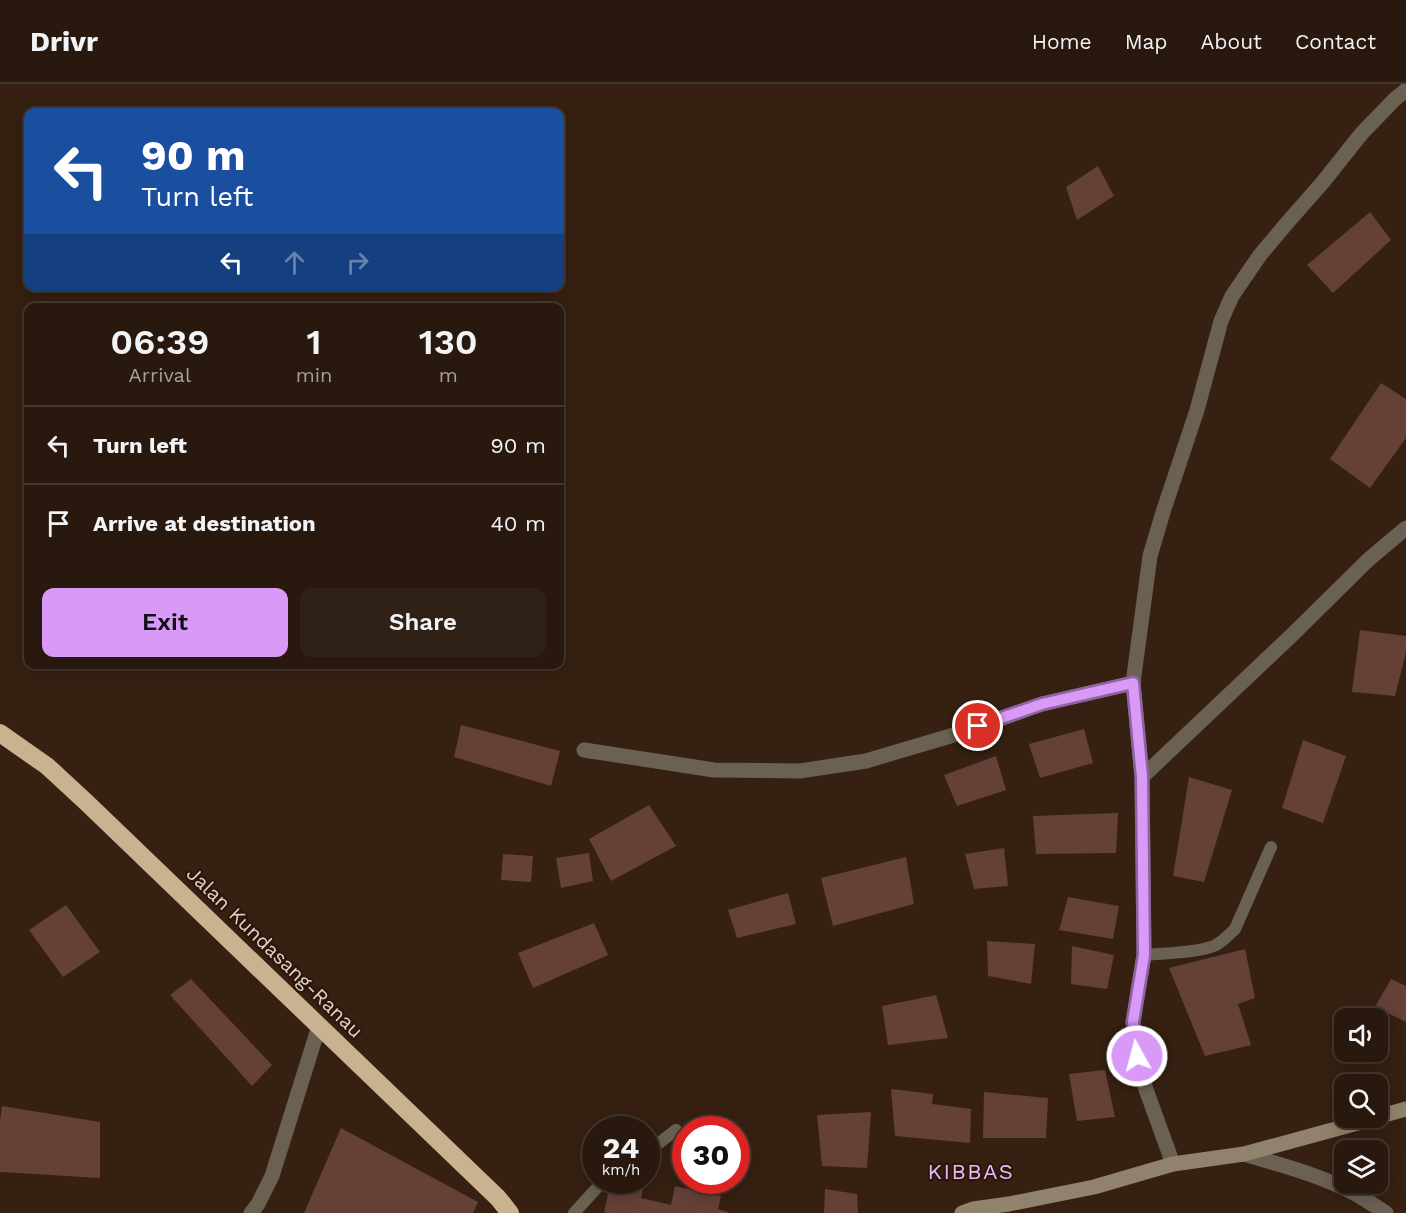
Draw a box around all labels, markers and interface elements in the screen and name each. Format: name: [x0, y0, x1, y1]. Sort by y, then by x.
text: Drivr: [30, 25, 98, 58]
text: Home: [1032, 29, 1092, 54]
text: Map: [1125, 29, 1168, 54]
text: About: [1201, 29, 1262, 54]
text: Contact: [1295, 29, 1376, 54]
text: 90 m: [141, 131, 245, 180]
icon: left: [42, 132, 120, 210]
text: Turn left: [141, 181, 253, 213]
icon: left: [215, 246, 248, 279]
icon: ahead: [278, 246, 311, 279]
icon: right: [341, 246, 374, 279]
text: 06:39: [110, 321, 209, 363]
text: 1: [307, 321, 322, 363]
text: 130: [419, 321, 478, 363]
text: Arrival: [129, 363, 191, 387]
text: min: [296, 363, 332, 387]
text: m: [439, 363, 458, 387]
icon: left: [42, 429, 75, 462]
text: Turn left: [93, 433, 187, 458]
text: 90 m: [490, 433, 546, 458]
icon: arrive: [42, 507, 75, 540]
text: Arrive at destination: [93, 511, 316, 536]
text: 40 m: [490, 511, 546, 536]
button: Exit: [42, 588, 288, 657]
button: Share: [300, 588, 546, 657]
pin: [952, 700, 1003, 751]
icon: arrive: [961, 709, 994, 742]
street label: Jalan Kundasang-Ranau: [182, 861, 368, 1043]
map controls: [1334, 1008, 1388, 1194]
button: sound: [1334, 1008, 1388, 1062]
position arrow: [1105, 1024, 1169, 1088]
button: search: [1334, 1074, 1388, 1128]
speed limit sign: 30: [672, 1116, 750, 1194]
text: 24: [603, 1130, 639, 1165]
button: layers: [1334, 1140, 1388, 1194]
district label: KIBBAS: [928, 1159, 1014, 1184]
text: km/h: [602, 1161, 640, 1179]

